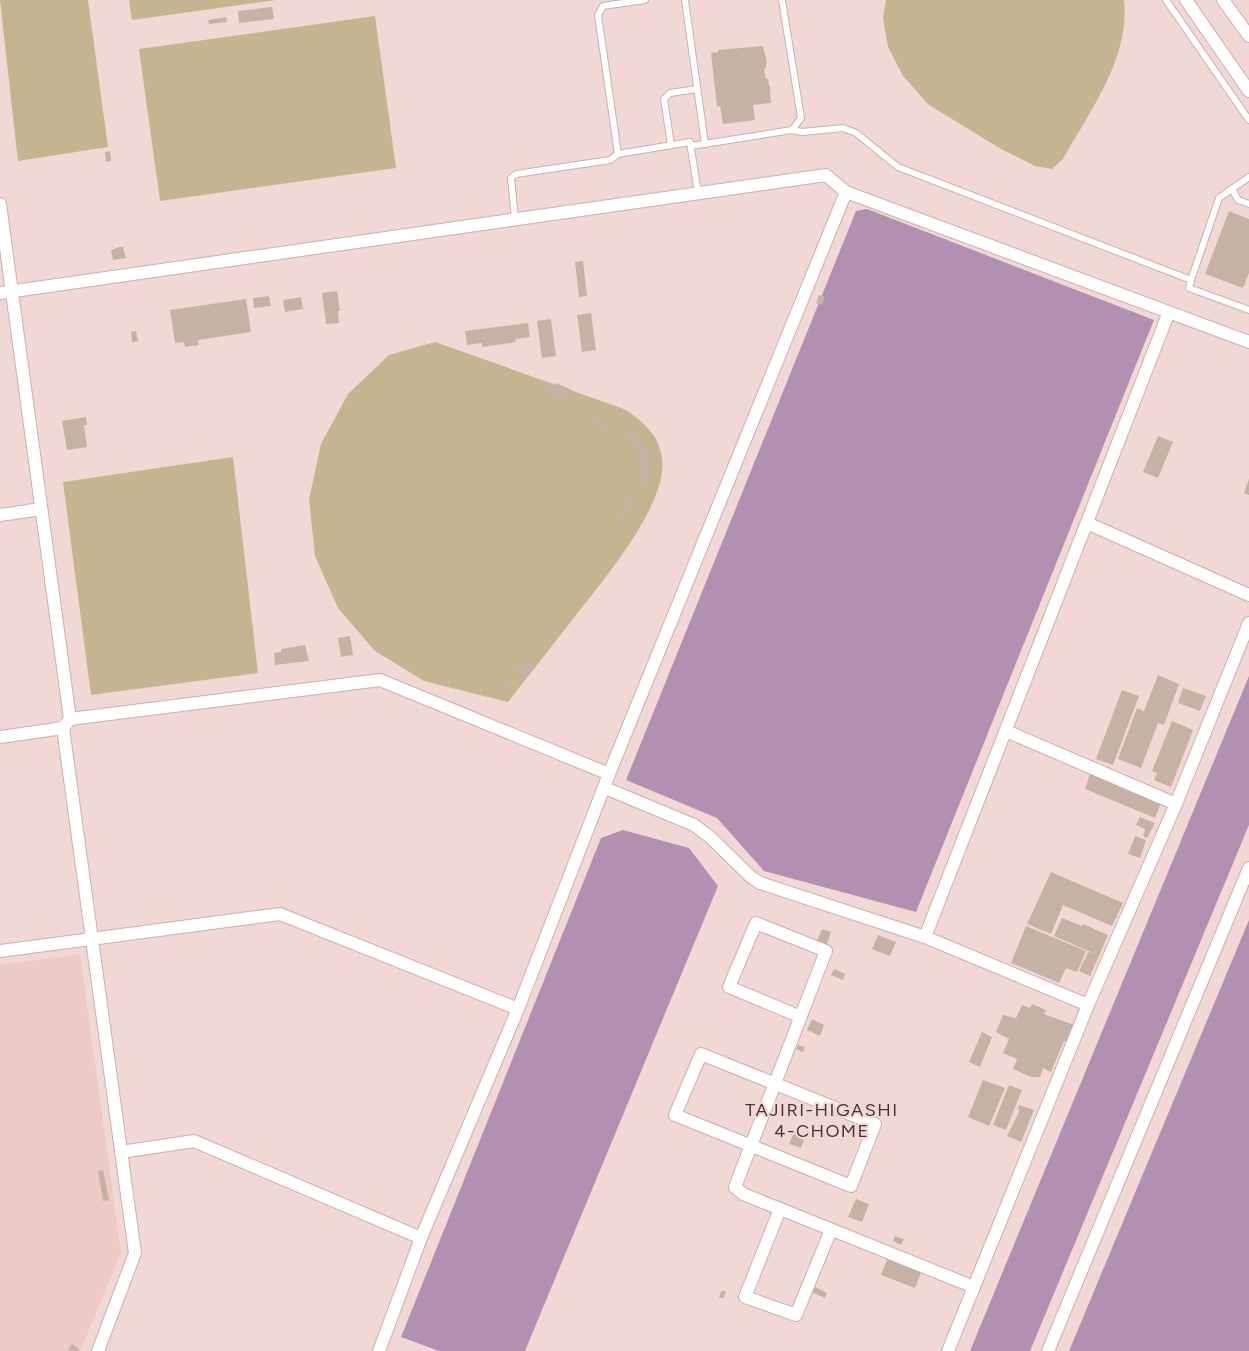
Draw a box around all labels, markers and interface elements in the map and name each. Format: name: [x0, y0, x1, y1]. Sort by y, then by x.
district label: TAJIRI-HIGASHI 4-CHOME: [745, 1099, 899, 1142]

